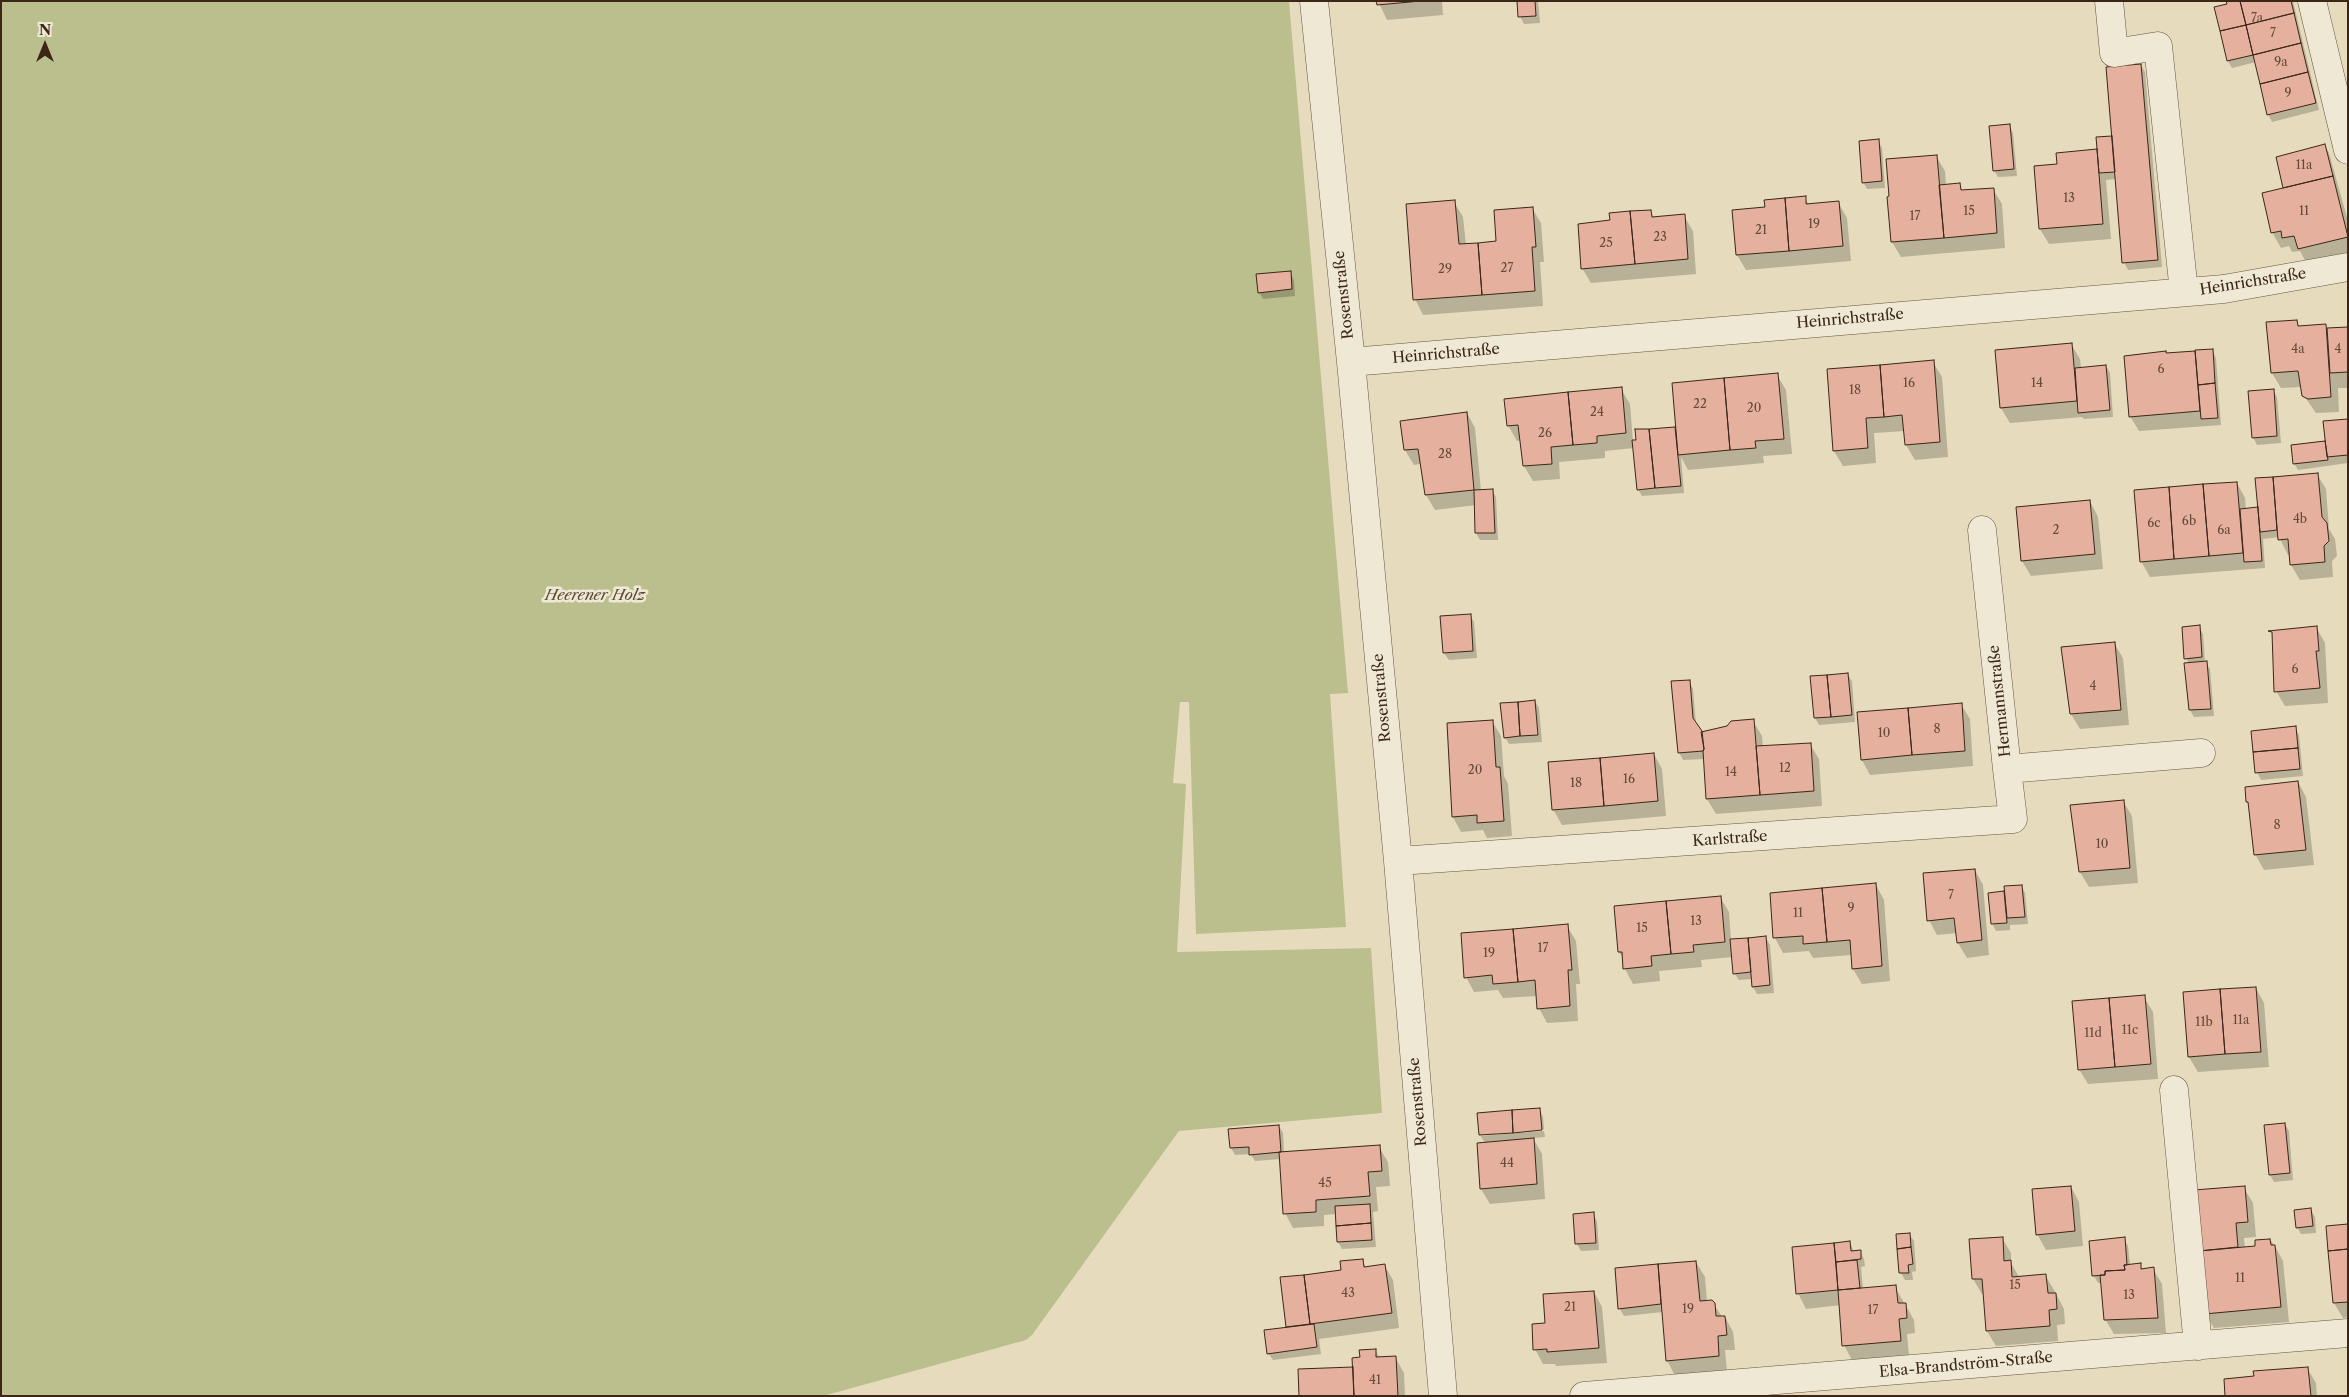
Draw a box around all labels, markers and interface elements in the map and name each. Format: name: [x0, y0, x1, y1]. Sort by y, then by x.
house number: 7a: [2251, 12, 2263, 26]
north arrow: [20, 20, 70, 70]
text: N: [39, 21, 51, 39]
house number: 7: [2270, 27, 2276, 41]
house number: 9a: [2274, 56, 2288, 70]
house number: 9: [2284, 87, 2292, 101]
house number: 11a: [2296, 159, 2312, 173]
house number: 13: [2063, 192, 2075, 206]
house number: 15: [1963, 205, 1975, 219]
house number: 11: [2299, 205, 2309, 219]
house number: 17: [1910, 210, 1920, 224]
house number: 19: [1808, 218, 1820, 232]
house number: 21: [1755, 224, 1767, 238]
house number: 23: [1653, 231, 1667, 245]
house number: 25: [1599, 237, 1613, 251]
street label: Rosenstraße: [1330, 250, 1358, 340]
house number: 27: [1501, 262, 1513, 276]
house number: 29: [1438, 263, 1452, 277]
street label: Heinrichstraße: [2198, 265, 2308, 299]
street label: Heinrichstraße: [1796, 305, 1904, 333]
street label: Heinrichstraße: [1392, 340, 1500, 368]
house number: 4a: [2291, 343, 2305, 357]
house number: 4: [2335, 343, 2341, 357]
house number: 6: [2157, 363, 2165, 377]
house number: 16: [1903, 377, 1915, 391]
house number: 14: [2031, 377, 2043, 391]
house number: 18: [1849, 384, 1861, 398]
house number: 22: [1693, 398, 1707, 412]
house number: 20: [1747, 402, 1761, 416]
house number: 24: [1590, 406, 1604, 420]
house number: 26: [1538, 427, 1552, 441]
house number: 28: [1438, 448, 1452, 462]
house number: 4b: [2293, 513, 2307, 527]
house number: 6b: [2182, 515, 2196, 529]
house number: 6c: [2147, 517, 2161, 531]
house number: 2: [2053, 524, 2059, 538]
house number: 6a: [2217, 524, 2231, 538]
park label: Heerener Holz: [545, 587, 645, 605]
street label: Hermannstraße: [1985, 644, 2015, 758]
street label: Rosenstraße: [1369, 653, 1395, 743]
house number: 6: [2291, 663, 2299, 677]
house number: 4: [2090, 680, 2096, 694]
house number: 8: [1933, 723, 1941, 737]
house number: 10: [1878, 727, 1890, 741]
house number: 12: [1779, 762, 1791, 776]
house number: 20: [1468, 764, 1482, 778]
house number: 14: [1725, 766, 1737, 780]
house number: 16: [1623, 773, 1635, 787]
house number: 18: [1570, 777, 1582, 791]
house number: 8: [2273, 819, 2281, 833]
street label: Karlstraße: [1692, 827, 1768, 851]
house number: 10: [2096, 838, 2108, 852]
house number: 7: [1948, 889, 1954, 903]
house number: 9: [1847, 902, 1855, 916]
house number: 11: [1793, 907, 1803, 921]
house number: 13: [1690, 915, 1702, 929]
house number: 15: [1636, 922, 1648, 936]
house number: 17: [1538, 942, 1548, 956]
house number: 19: [1483, 947, 1495, 961]
house number: 11a: [2233, 1014, 2249, 1028]
house number: 11b: [2195, 1016, 2213, 1030]
house number: 11c: [2122, 1024, 2138, 1038]
house number: 11d: [2084, 1027, 2102, 1041]
street label: Rosenstraße: [1405, 1057, 1431, 1147]
house number: 44: [1500, 1157, 1514, 1171]
house number: 45: [1318, 1177, 1332, 1191]
house number: 11: [2235, 1272, 2245, 1286]
house number: 15: [2009, 1279, 2021, 1293]
house number: 43: [1341, 1287, 1355, 1301]
house number: 13: [2123, 1289, 2135, 1303]
house number: 21: [1564, 1301, 1576, 1315]
house number: 19: [1682, 1303, 1694, 1317]
house number: 17: [1868, 1304, 1878, 1318]
street label: Elsa-Brandström-Straße: [1878, 1348, 2054, 1382]
house number: 41: [1369, 1374, 1381, 1388]

